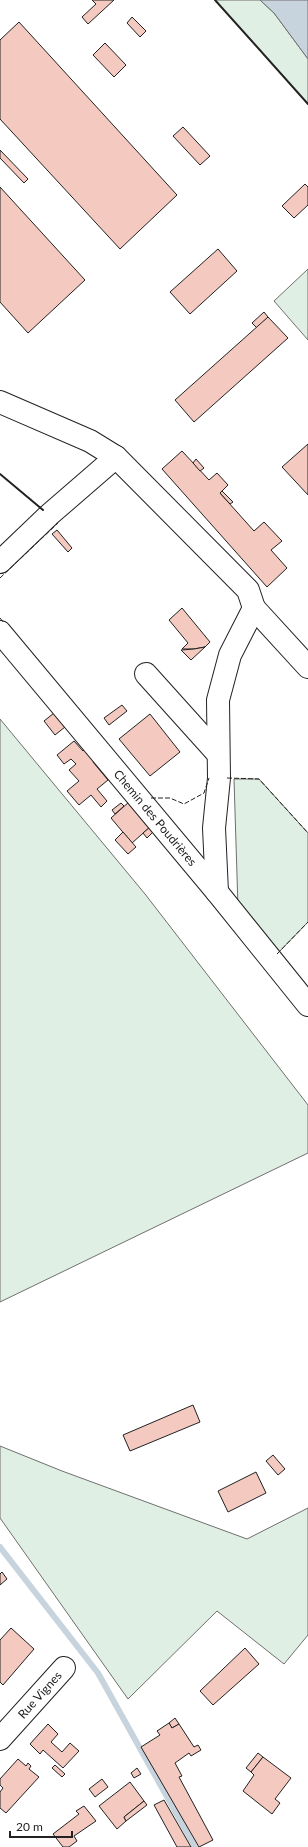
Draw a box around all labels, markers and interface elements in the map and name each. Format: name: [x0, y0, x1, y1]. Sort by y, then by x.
street label: Chemin des Poudrières: [111, 766, 200, 869]
street label: Rue Vignes: [15, 1668, 65, 1721]
scale bar: [10, 1813, 72, 1839]
text: 20 m: [16, 1819, 43, 1834]

